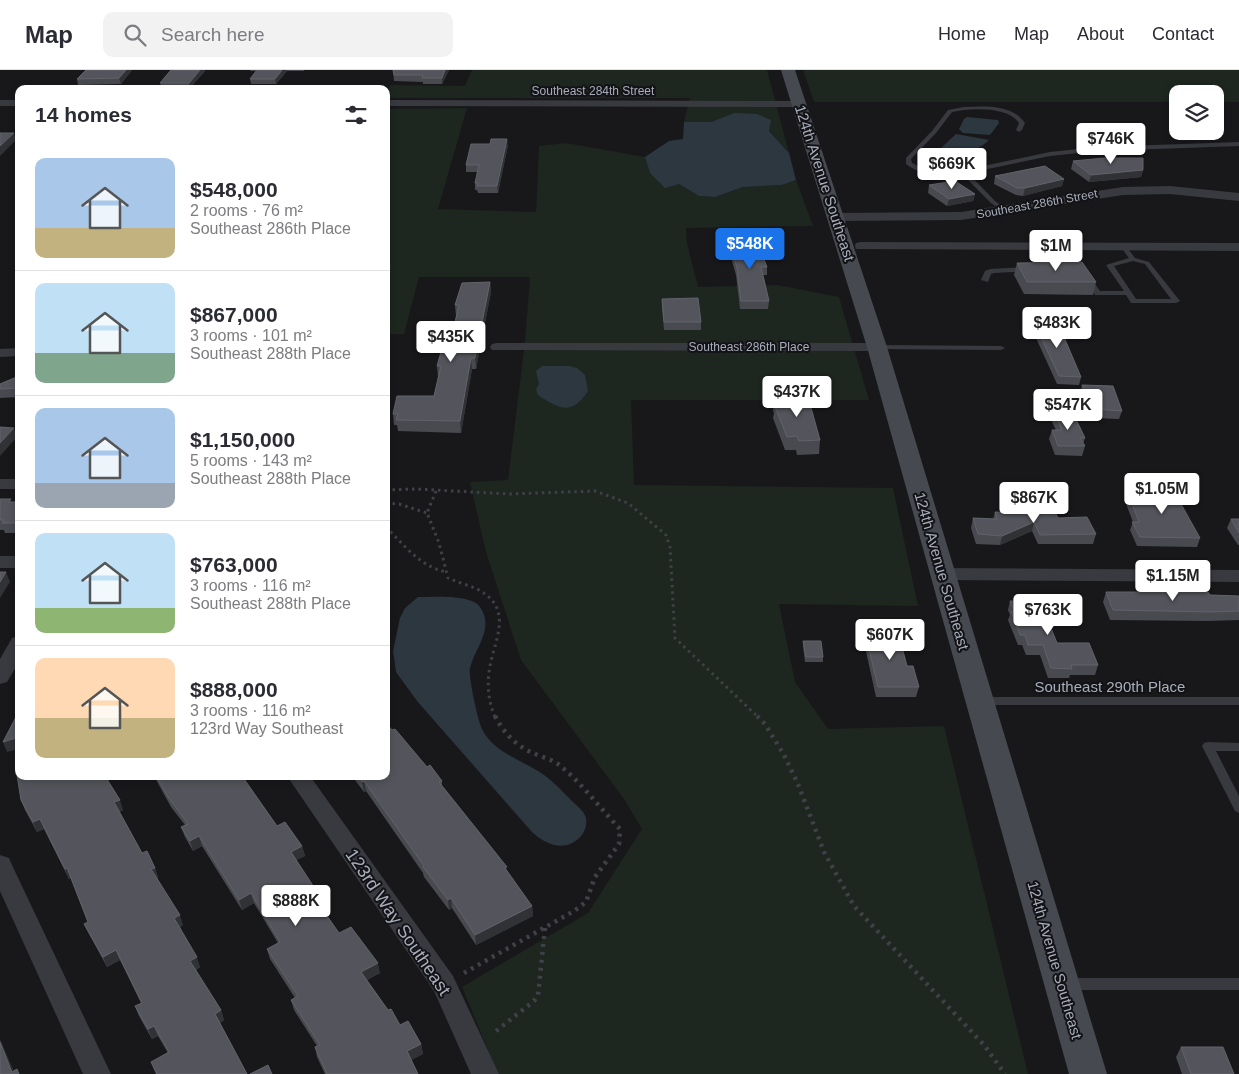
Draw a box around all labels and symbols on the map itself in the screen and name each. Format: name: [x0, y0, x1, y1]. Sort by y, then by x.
street label: Southeast 284th Street: [532, 84, 655, 98]
street label: 124th Avenue Southeast: [792, 103, 859, 264]
pin: $746K: [1076, 122, 1146, 165]
pin: $669K: [917, 148, 987, 190]
street label: Southeast 286th Street: [975, 186, 1099, 222]
pin: $548K: [715, 228, 785, 270]
pin: $1M: [1032, 230, 1080, 272]
pin: $483K: [1022, 306, 1092, 349]
pin: $435K: [416, 320, 486, 363]
street label: Southeast 286th Place: [689, 340, 810, 354]
pin: $437K: [762, 376, 832, 418]
pin: $547K: [1033, 388, 1103, 431]
pin: $1.05M: [1121, 472, 1203, 515]
pin: $867K: [999, 482, 1069, 524]
street label: 124th Avenue Southeast: [911, 490, 973, 653]
pin: $1.15M: [1132, 560, 1214, 602]
pin: $763K: [1013, 594, 1083, 636]
pin: $607K: [855, 618, 925, 661]
street label: Southeast 290th Place: [1035, 678, 1185, 695]
street label: 123rd Way Southeast: [341, 845, 455, 999]
street label: 124th Avenue Southeast: [1024, 879, 1086, 1042]
pin: $888K: [261, 884, 331, 927]

